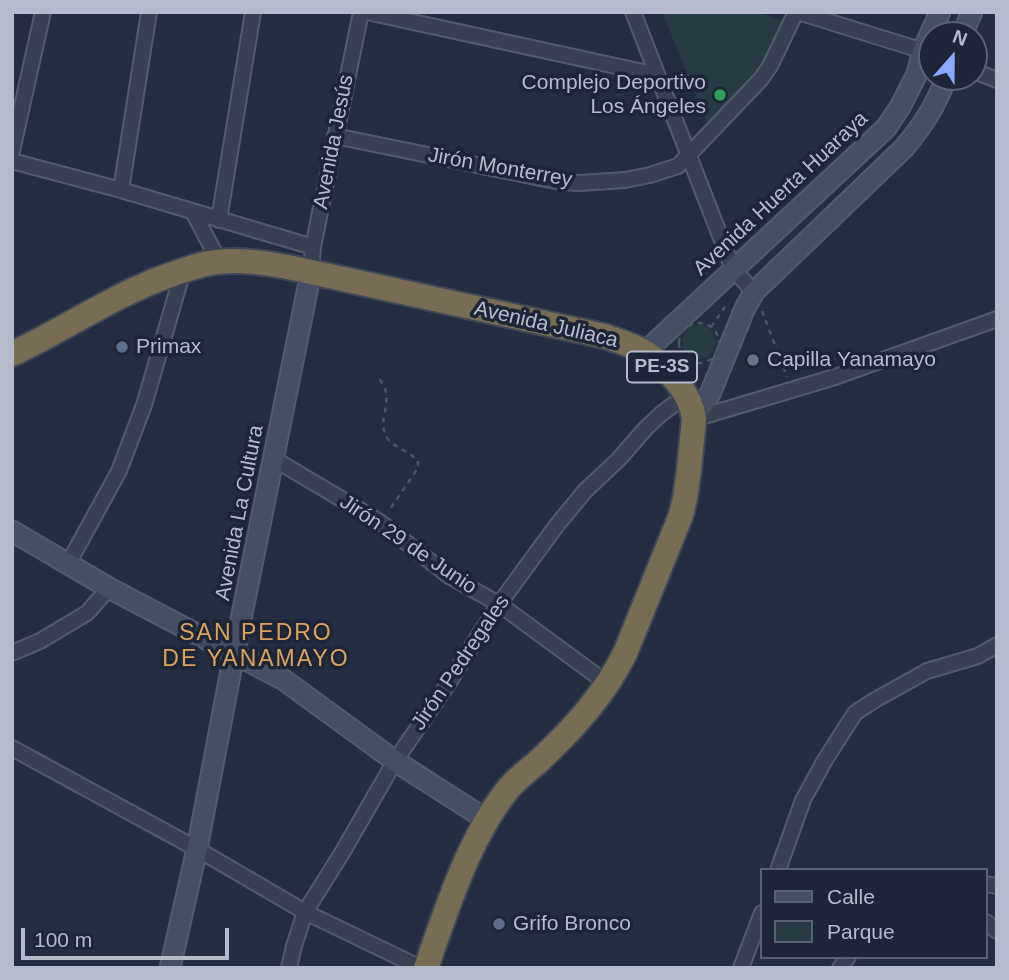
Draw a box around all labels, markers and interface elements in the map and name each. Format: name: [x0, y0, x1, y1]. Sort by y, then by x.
north arrow: [918, 21, 988, 91]
text: N: [950, 26, 970, 50]
place label: Complejo Deportivo Los Ángeles: [522, 70, 706, 120]
street label: Avenida Jesús: [309, 73, 359, 211]
marker: Complejo Deportivo Los Ángeles: [712, 87, 728, 103]
street label: Avenida Huerta Huaraya: [688, 106, 874, 282]
street label: Jirón Monterrey: [426, 143, 574, 193]
street label: Avenida Juliaca: [472, 296, 620, 354]
place label: Primax: [136, 334, 201, 360]
marker: Primax: [114, 339, 130, 355]
place label: Capilla Yanamayo: [767, 347, 936, 373]
road number: PE-3S: [627, 352, 697, 382]
marker: Capilla Yanamayo: [745, 352, 761, 368]
street label: Avenida La Cultura: [211, 423, 269, 603]
street label: Jirón 29 de Junio: [335, 490, 481, 600]
street label: Jirón Pedregales: [406, 591, 516, 735]
district label: SAN PEDRO DE YANAMAYO: [164, 620, 348, 674]
legend: [760, 868, 988, 959]
text: Calle: [827, 885, 875, 908]
place label: Grifo Bronco: [513, 911, 631, 937]
scale bar: [24, 914, 233, 958]
marker: Grifo Bronco: [491, 916, 507, 932]
text: Parque: [827, 920, 895, 943]
text: 100 m: [34, 928, 92, 951]

